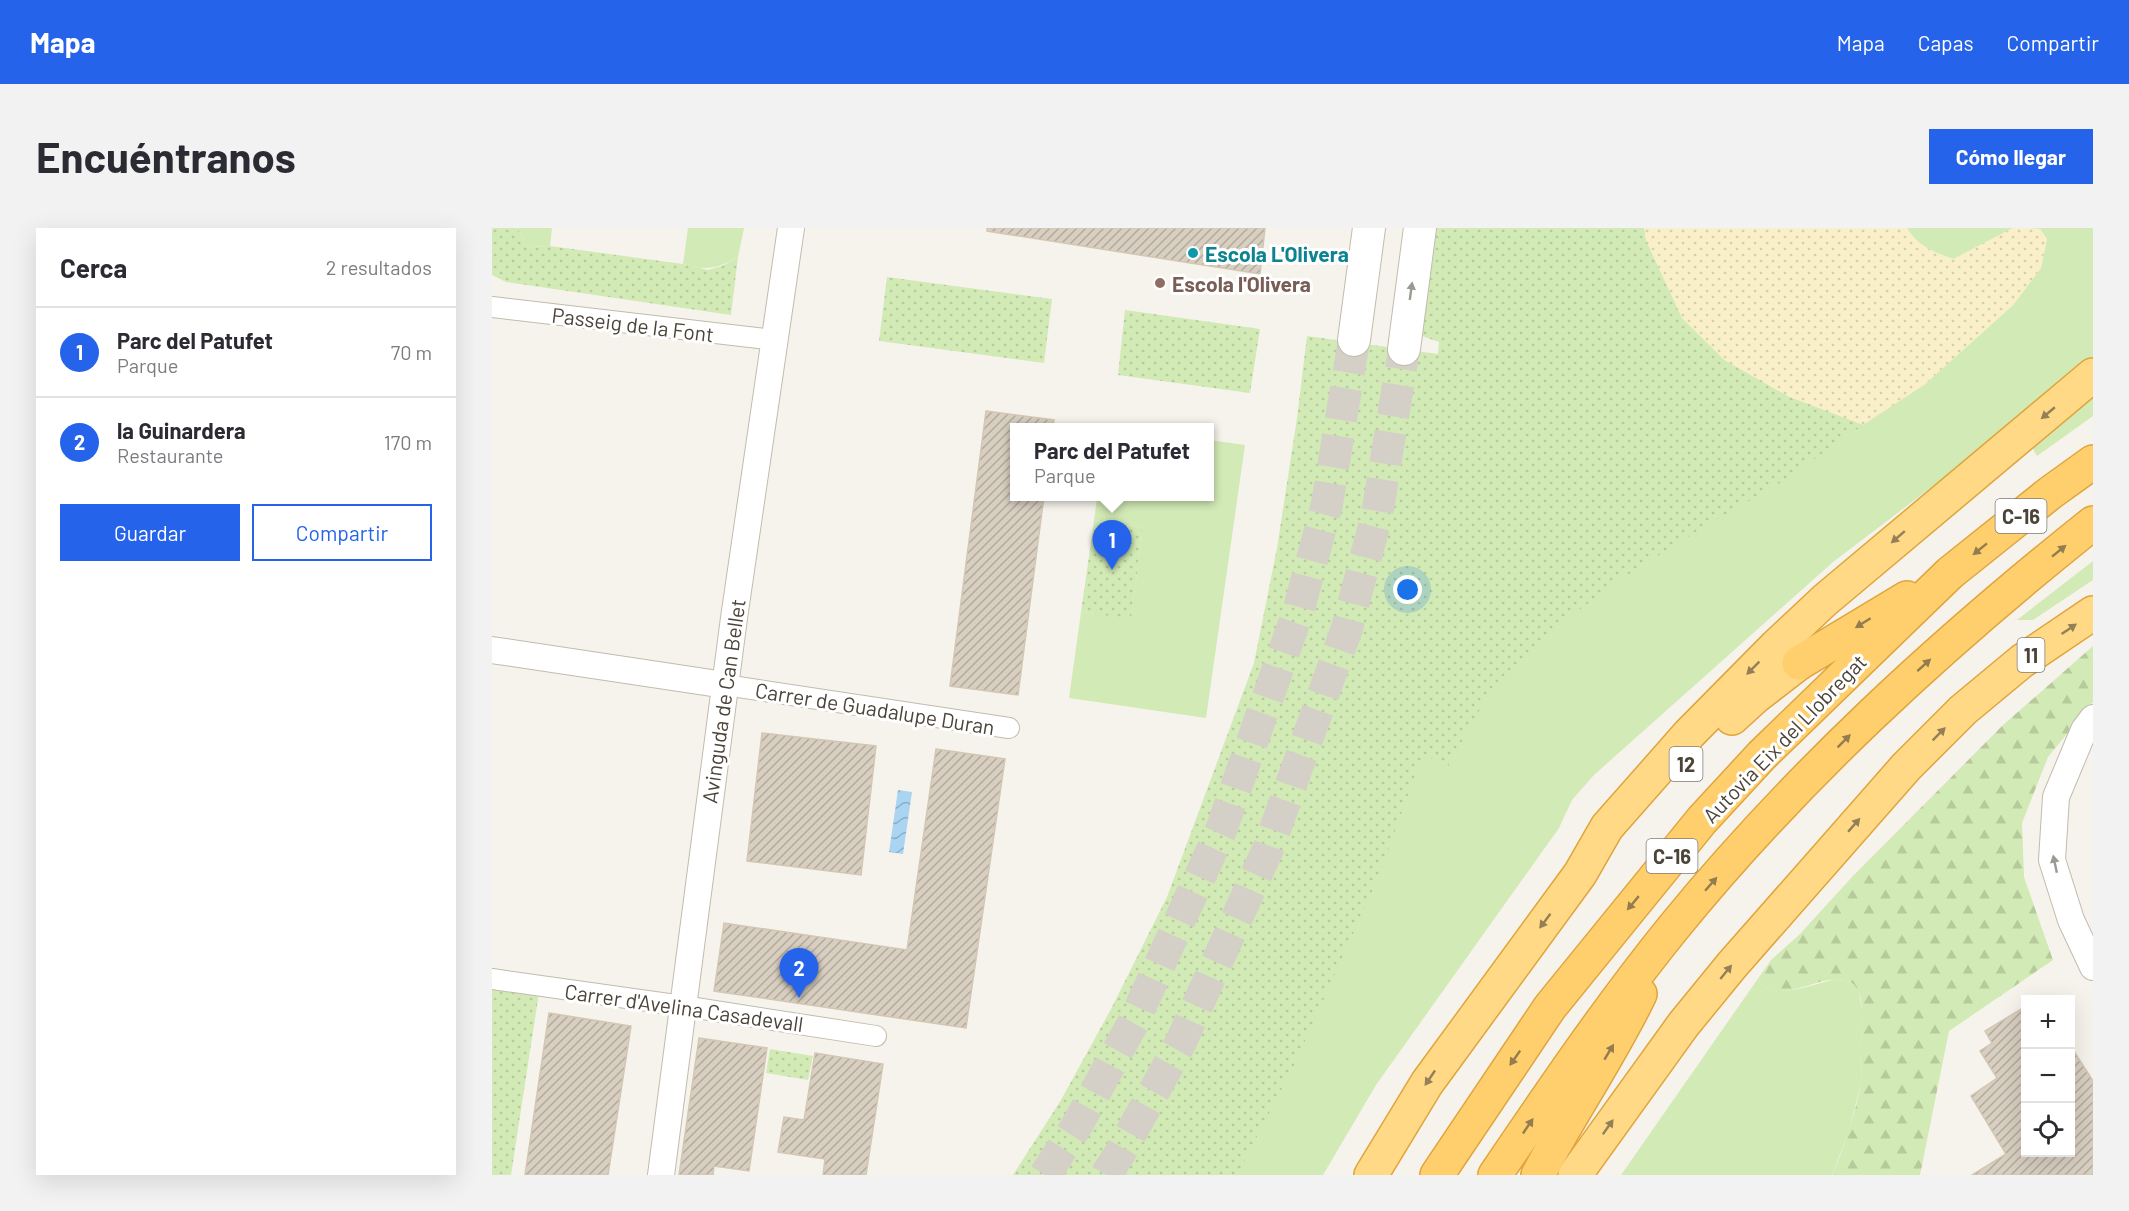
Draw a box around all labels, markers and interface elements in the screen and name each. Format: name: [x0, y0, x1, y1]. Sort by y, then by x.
text: Mapa: [30, 25, 96, 59]
text: Mapa: [1837, 30, 1885, 55]
text: Capas: [1918, 30, 1974, 55]
text: Compartir: [2007, 30, 2099, 55]
button: Cómo llegar: [1929, 129, 2093, 184]
text: Encuéntranos: [36, 131, 296, 181]
place label: Escola L'Olivera: [1205, 241, 1349, 266]
marker: Escola L'Olivera: [1186, 246, 1200, 260]
text: Cerca: [60, 252, 127, 283]
text: 2 resultados: [326, 255, 432, 279]
place label: Escola l'Olivera: [1172, 271, 1311, 296]
marker: Escola l'Olivera: [1153, 276, 1167, 290]
one-way arrow: [1407, 281, 1416, 300]
street label: Passeig de la Font: [551, 302, 715, 346]
text: Parc del Patufet: [117, 327, 273, 353]
text: 1: [76, 340, 83, 364]
text: 70 m: [391, 340, 432, 364]
text: Parque: [117, 353, 178, 377]
one-way arrow: [2040, 406, 2056, 419]
text: la Guinardera: [117, 417, 246, 443]
popup: [1010, 423, 1214, 501]
text: 2: [74, 430, 85, 454]
text: 170 m: [384, 430, 432, 454]
text: Parc del Patufet: [1034, 437, 1190, 463]
text: Restaurante: [117, 443, 223, 467]
text: Parque: [1034, 463, 1096, 487]
road number: C-16: [1996, 499, 2047, 533]
button: Guardar: [60, 504, 240, 561]
button: Compartir: [252, 504, 432, 561]
pin: 1: [1092, 520, 1132, 570]
one-way arrow: [1891, 530, 1906, 543]
one-way arrow: [1973, 542, 1988, 554]
one-way arrow: [2051, 545, 2066, 557]
your location: [1393, 575, 1422, 604]
street label: Avinguda de Can Bellet: [696, 597, 750, 805]
one-way arrow: [1855, 618, 1871, 629]
one-way arrow: [2061, 624, 2077, 635]
road number: 11: [2018, 638, 2044, 672]
street label: Autovia Eix del Llobregat: [1697, 649, 1871, 827]
one-way arrow: [1917, 658, 1931, 672]
one-way arrow: [1747, 661, 1761, 675]
street label: Carrer de Guadalupe Duran: [754, 677, 996, 739]
one-way arrow: [1931, 727, 1946, 741]
one-way arrow: [1837, 735, 1851, 749]
road number: 12: [1670, 747, 1702, 781]
one-way arrow: [1847, 818, 1860, 833]
road number: C-16: [1646, 839, 1698, 873]
one-way arrow: [2050, 855, 2059, 874]
one-way arrow: [1704, 877, 1717, 892]
one-way arrow: [1627, 895, 1640, 911]
one-way arrow: [1539, 912, 1551, 928]
pin: 2: [780, 948, 818, 998]
one-way arrow: [1719, 965, 1732, 980]
street label: Carrer d'Avelina Casadevall: [563, 978, 805, 1036]
map controls: [2021, 995, 2075, 1157]
button: +: [2021, 995, 2075, 1049]
one-way arrow: [1604, 1044, 1615, 1060]
one-way arrow: [1509, 1049, 1521, 1065]
button: −: [2021, 1049, 2075, 1103]
one-way arrow: [1424, 1070, 1436, 1086]
button: locate: [2021, 1103, 2075, 1157]
one-way arrow: [1522, 1119, 1534, 1135]
one-way arrow: [1602, 1119, 1614, 1135]

